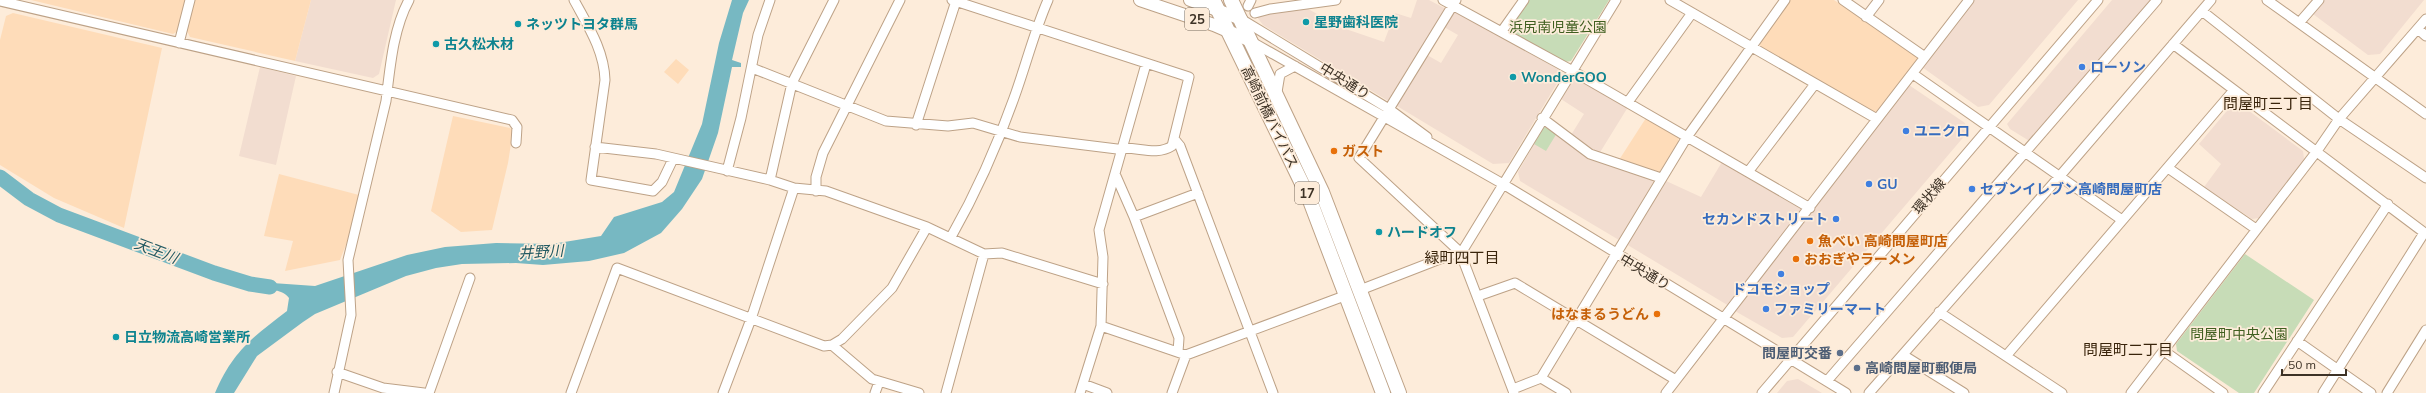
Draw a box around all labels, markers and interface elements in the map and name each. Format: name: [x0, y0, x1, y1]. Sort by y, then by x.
road number: 25: [1185, 8, 1209, 30]
place label: 星野歯科医院: [1314, 13, 1398, 31]
place label: ネッツトヨタ群馬: [526, 15, 638, 33]
marker: 星野歯科医院: [1301, 17, 1311, 27]
park label: 浜尻南児童公園: [1509, 18, 1607, 36]
marker: ネッツトヨタ群馬: [513, 19, 523, 29]
place label: 古久松木材: [444, 35, 514, 53]
marker: 古久松木材: [431, 39, 441, 49]
place label: ローソン: [2090, 58, 2146, 76]
street label: 中央通り: [1316, 59, 1374, 103]
marker: ローソン: [2077, 62, 2087, 72]
street label: 高崎前橋バイパス: [1237, 63, 1303, 171]
place label: WonderGOO: [1521, 68, 1607, 86]
marker: WonderGOO: [1508, 72, 1518, 82]
district label: 問屋町三丁目: [2223, 94, 2313, 113]
place label: ユニクロ: [1914, 122, 1970, 140]
marker: ユニクロ: [1901, 126, 1911, 136]
place label: ガスト: [1342, 142, 1384, 160]
marker: ガスト: [1329, 146, 1339, 156]
street label: 環状線: [1908, 174, 1950, 218]
place label: GU: [1877, 175, 1898, 193]
marker: GU: [1864, 179, 1874, 189]
place label: セブンイレブン高崎問屋町店: [1980, 180, 2162, 198]
road number: 17: [1295, 182, 1319, 204]
marker: セブンイレブン高崎問屋町店: [1967, 184, 1977, 194]
place label: セカンドストリート: [1702, 210, 1828, 228]
marker: セカンドストリート: [1831, 214, 1841, 224]
place label: ハードオフ: [1387, 223, 1457, 241]
marker: ハードオフ: [1374, 227, 1384, 237]
place label: 魚べい 高崎問屋町店: [1818, 232, 1948, 250]
water label: 天王川: [132, 234, 182, 268]
marker: 魚べい 高崎問屋町店: [1805, 236, 1815, 246]
water label: 井野川: [518, 241, 566, 262]
district label: 緑町四丁目: [1424, 248, 1500, 267]
street label: 中央通り: [1616, 250, 1674, 294]
place label: おおぎやラーメン: [1804, 250, 1915, 268]
marker: おおぎやラーメン: [1791, 254, 1801, 264]
marker: ドコモショップ: [1776, 269, 1786, 279]
place label: ドコモショップ: [1732, 280, 1830, 298]
place label: ファミリーマート: [1774, 300, 1886, 318]
marker: ファミリーマート: [1761, 304, 1771, 314]
place label: はなまるうどん: [1551, 305, 1649, 323]
marker: はなまるうどん: [1652, 309, 1662, 319]
park label: 問屋町中央公園: [2190, 325, 2288, 343]
place label: 日立物流高崎営業所: [124, 328, 250, 346]
marker: 日立物流高崎営業所: [111, 332, 121, 342]
district label: 問屋町二丁目: [2083, 340, 2173, 359]
place label: 問屋町交番: [1762, 344, 1832, 362]
marker: 問屋町交番: [1835, 348, 1845, 358]
scale bar: [2282, 351, 2346, 377]
text: 50 m: [2288, 357, 2316, 372]
place label: 高崎問屋町郵便局: [1865, 359, 1977, 377]
marker: 高崎問屋町郵便局: [1852, 363, 1862, 373]

